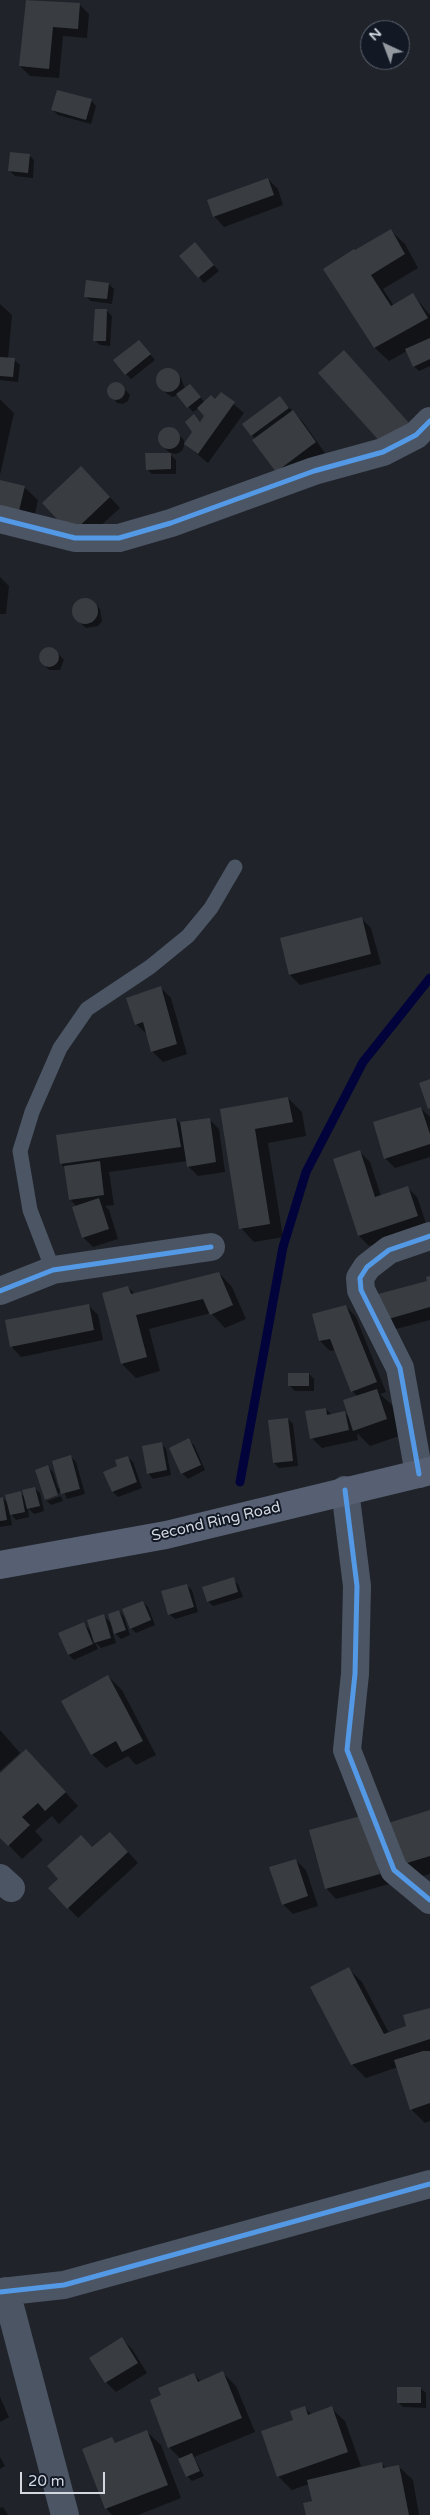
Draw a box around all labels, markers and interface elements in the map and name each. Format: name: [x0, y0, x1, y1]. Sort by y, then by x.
north arrow: [360, 20, 410, 70]
text: N: [365, 24, 385, 44]
street label: Second Ring Road: [150, 1498, 282, 1546]
scale bar: [22, 2462, 108, 2494]
text: 20 m: [28, 2472, 65, 2490]

